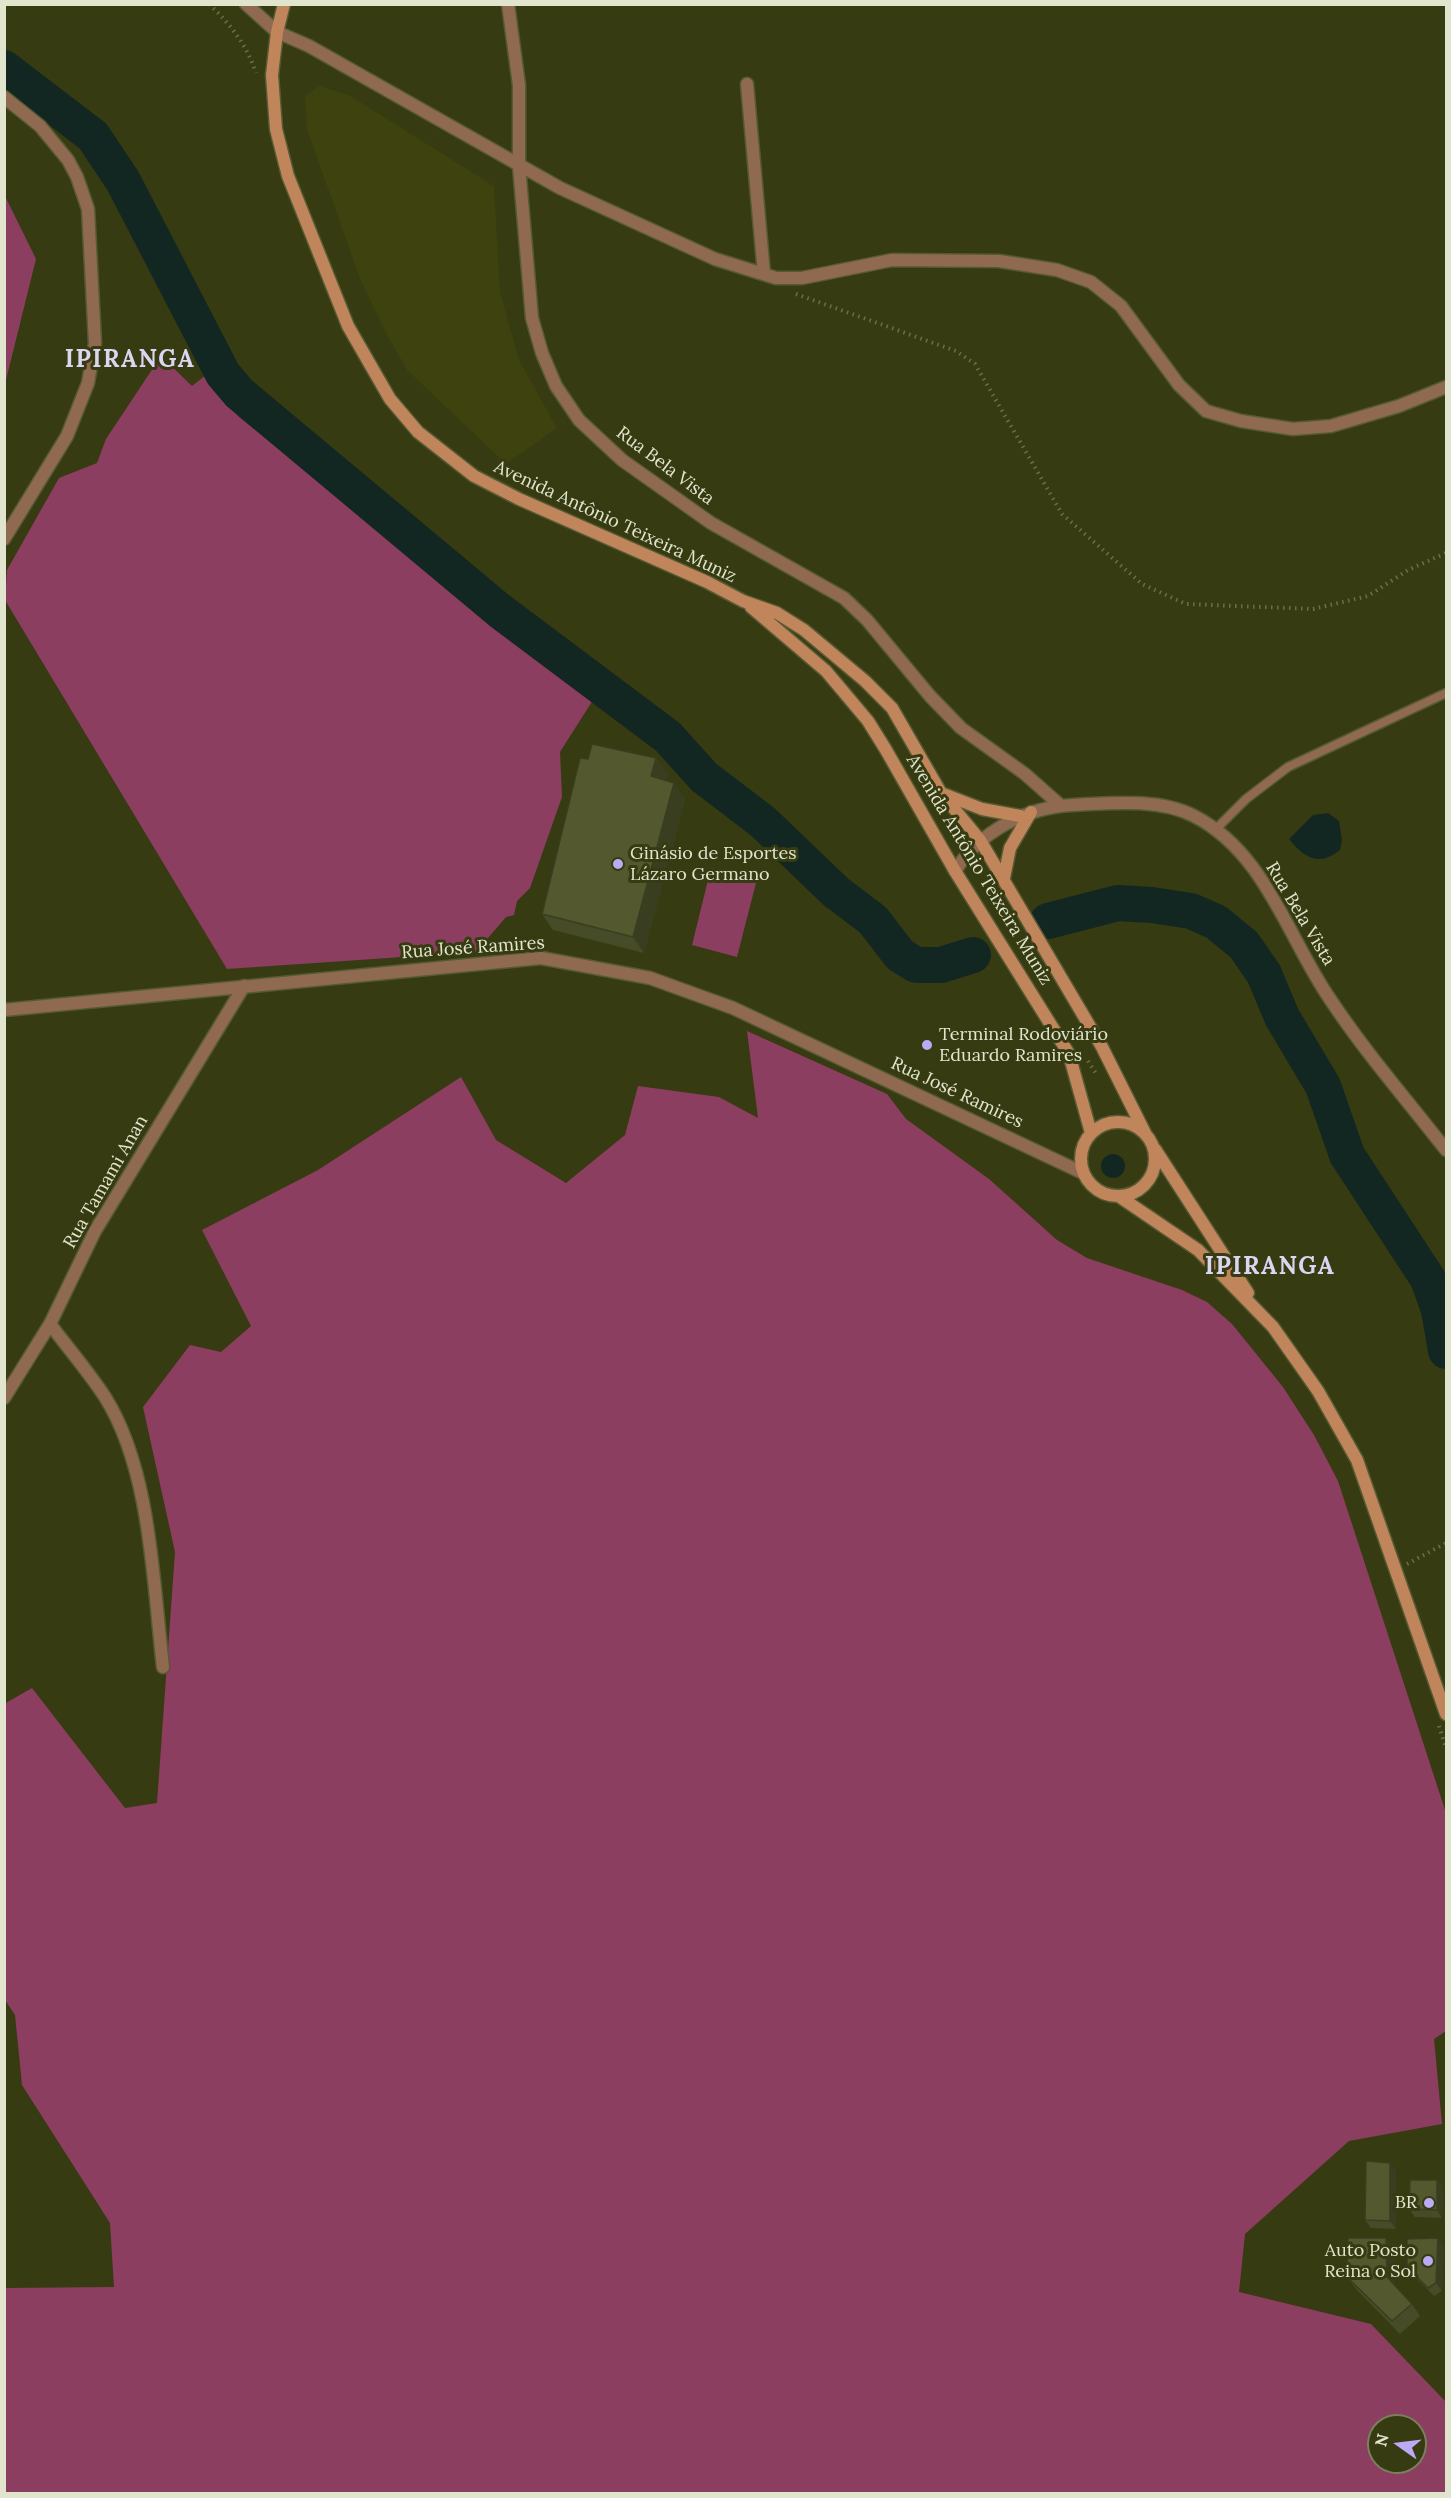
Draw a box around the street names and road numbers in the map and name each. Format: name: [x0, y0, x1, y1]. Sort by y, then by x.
street label: Rua Bela Vista: [612, 422, 718, 510]
street label: Avenida Antônio Teixeira Muniz: [490, 456, 740, 588]
street label: Avenida Antônio Teixeira Muniz: [901, 751, 1057, 989]
street label: Rua Bela Vista: [1261, 858, 1339, 970]
street label: Rua José Ramires: [401, 932, 545, 964]
street label: Rua José Ramires: [887, 1053, 1027, 1133]
street label: Rua Tamami Anan: [59, 1112, 153, 1252]

